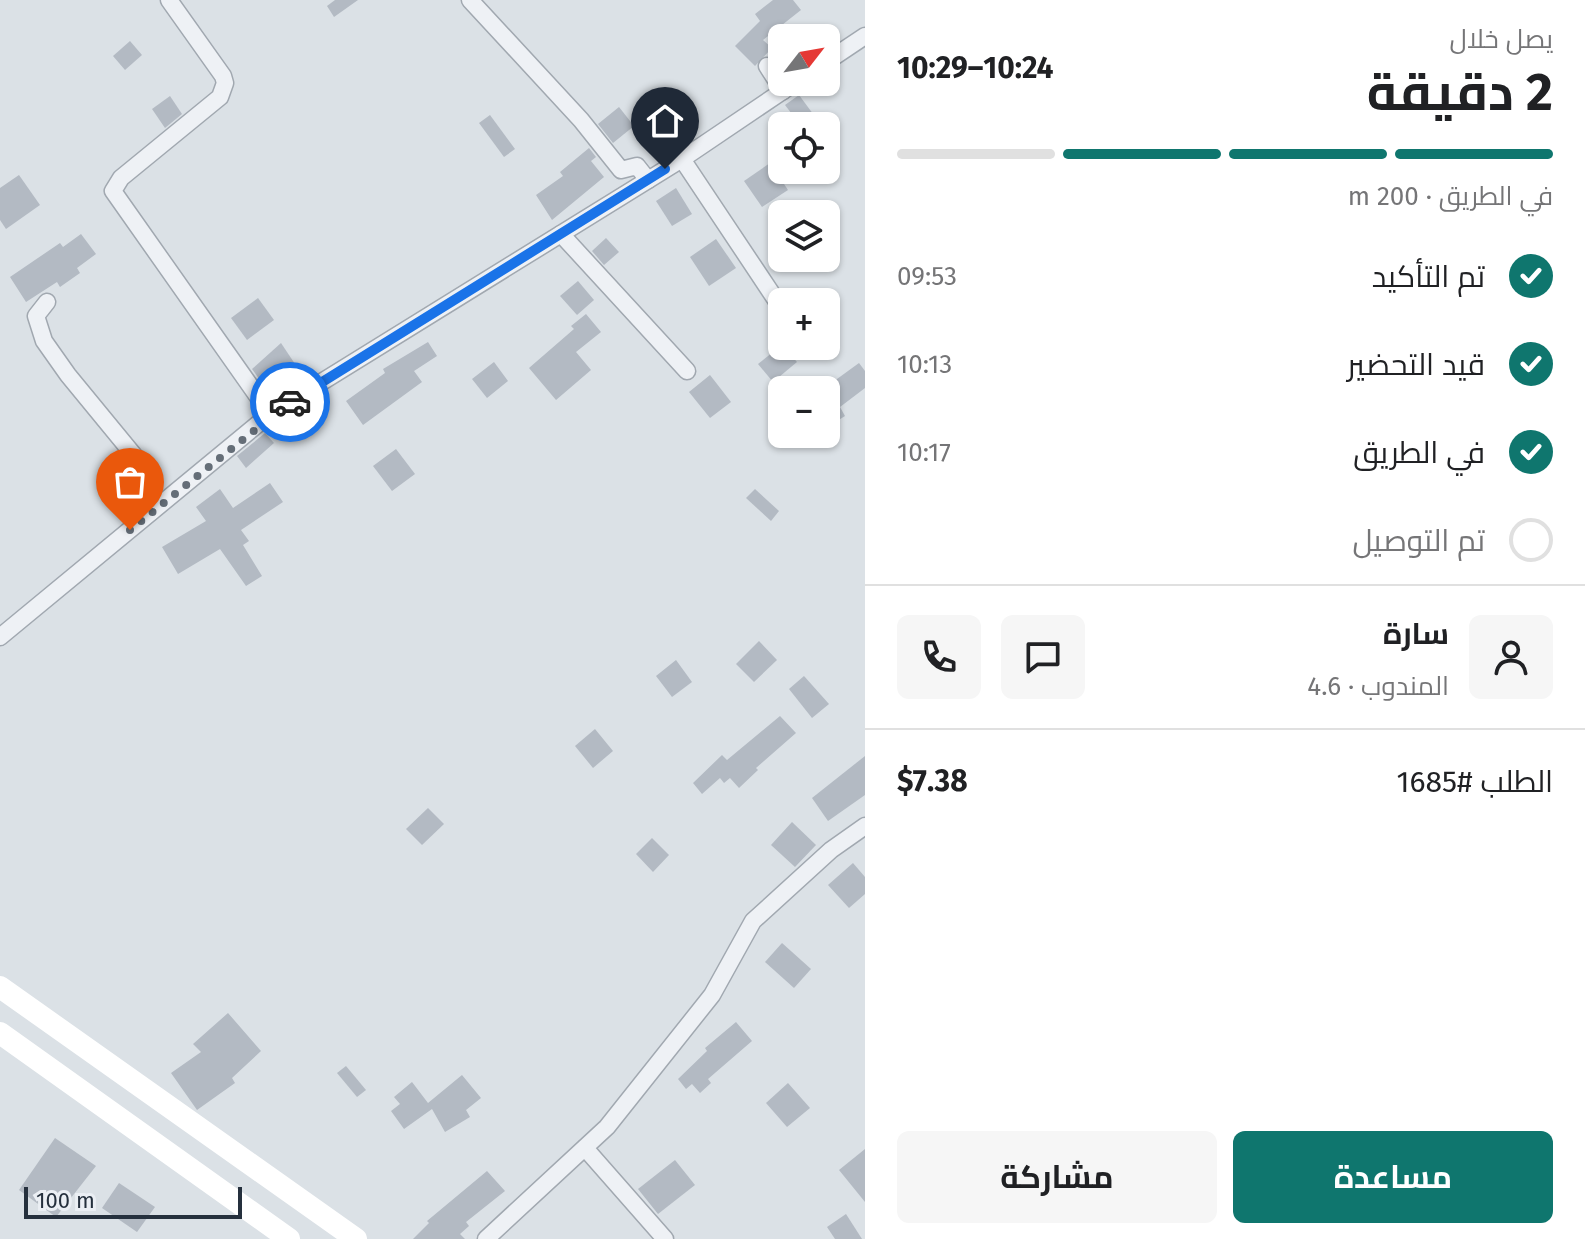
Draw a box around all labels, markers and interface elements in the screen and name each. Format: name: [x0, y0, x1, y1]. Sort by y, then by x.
north arrow: [768, 24, 840, 96]
map controls: [768, 24, 840, 448]
text: يصل خلال: [1450, 24, 1553, 55]
text: 10:24–10:29: [897, 50, 1054, 86]
text: 2 دقيقة: [1367, 61, 1553, 124]
pin: [631, 87, 699, 169]
icon: home: [643, 99, 687, 143]
button: locate: [768, 112, 840, 184]
text: في الطريق · 200 m: [1348, 181, 1553, 212]
button: layers: [768, 200, 840, 272]
icon: check: [1509, 254, 1553, 298]
text: تم التأكيد: [1372, 259, 1485, 295]
text: 09:53: [897, 261, 957, 292]
button: +: [768, 288, 840, 360]
icon: check: [1509, 342, 1553, 386]
text: قيد التحضير: [1347, 347, 1485, 383]
text: 10:13: [897, 349, 952, 380]
courier: [250, 362, 330, 442]
button: −: [768, 376, 840, 448]
icon: car: [268, 380, 312, 424]
icon: check: [1509, 430, 1553, 474]
text: في الطريق: [1353, 435, 1485, 471]
text: 10:17: [897, 437, 951, 468]
pin: [96, 448, 164, 530]
icon: bag: [108, 460, 152, 504]
text: تم التوصيل: [1352, 523, 1485, 559]
button: phone: [897, 615, 981, 699]
button: chat: [1001, 615, 1085, 699]
button: person: [1469, 615, 1553, 699]
text: سارة: [1383, 616, 1449, 652]
text: المندوب · 4.6: [1307, 671, 1449, 702]
text: $7.38: [897, 763, 968, 799]
text: الطلب #1685: [1396, 764, 1553, 800]
button: مشاركة: [897, 1131, 1217, 1223]
button: مساعدة: [1233, 1131, 1553, 1223]
scale bar: [24, 1183, 242, 1219]
text: 100 m: [36, 1187, 95, 1214]

